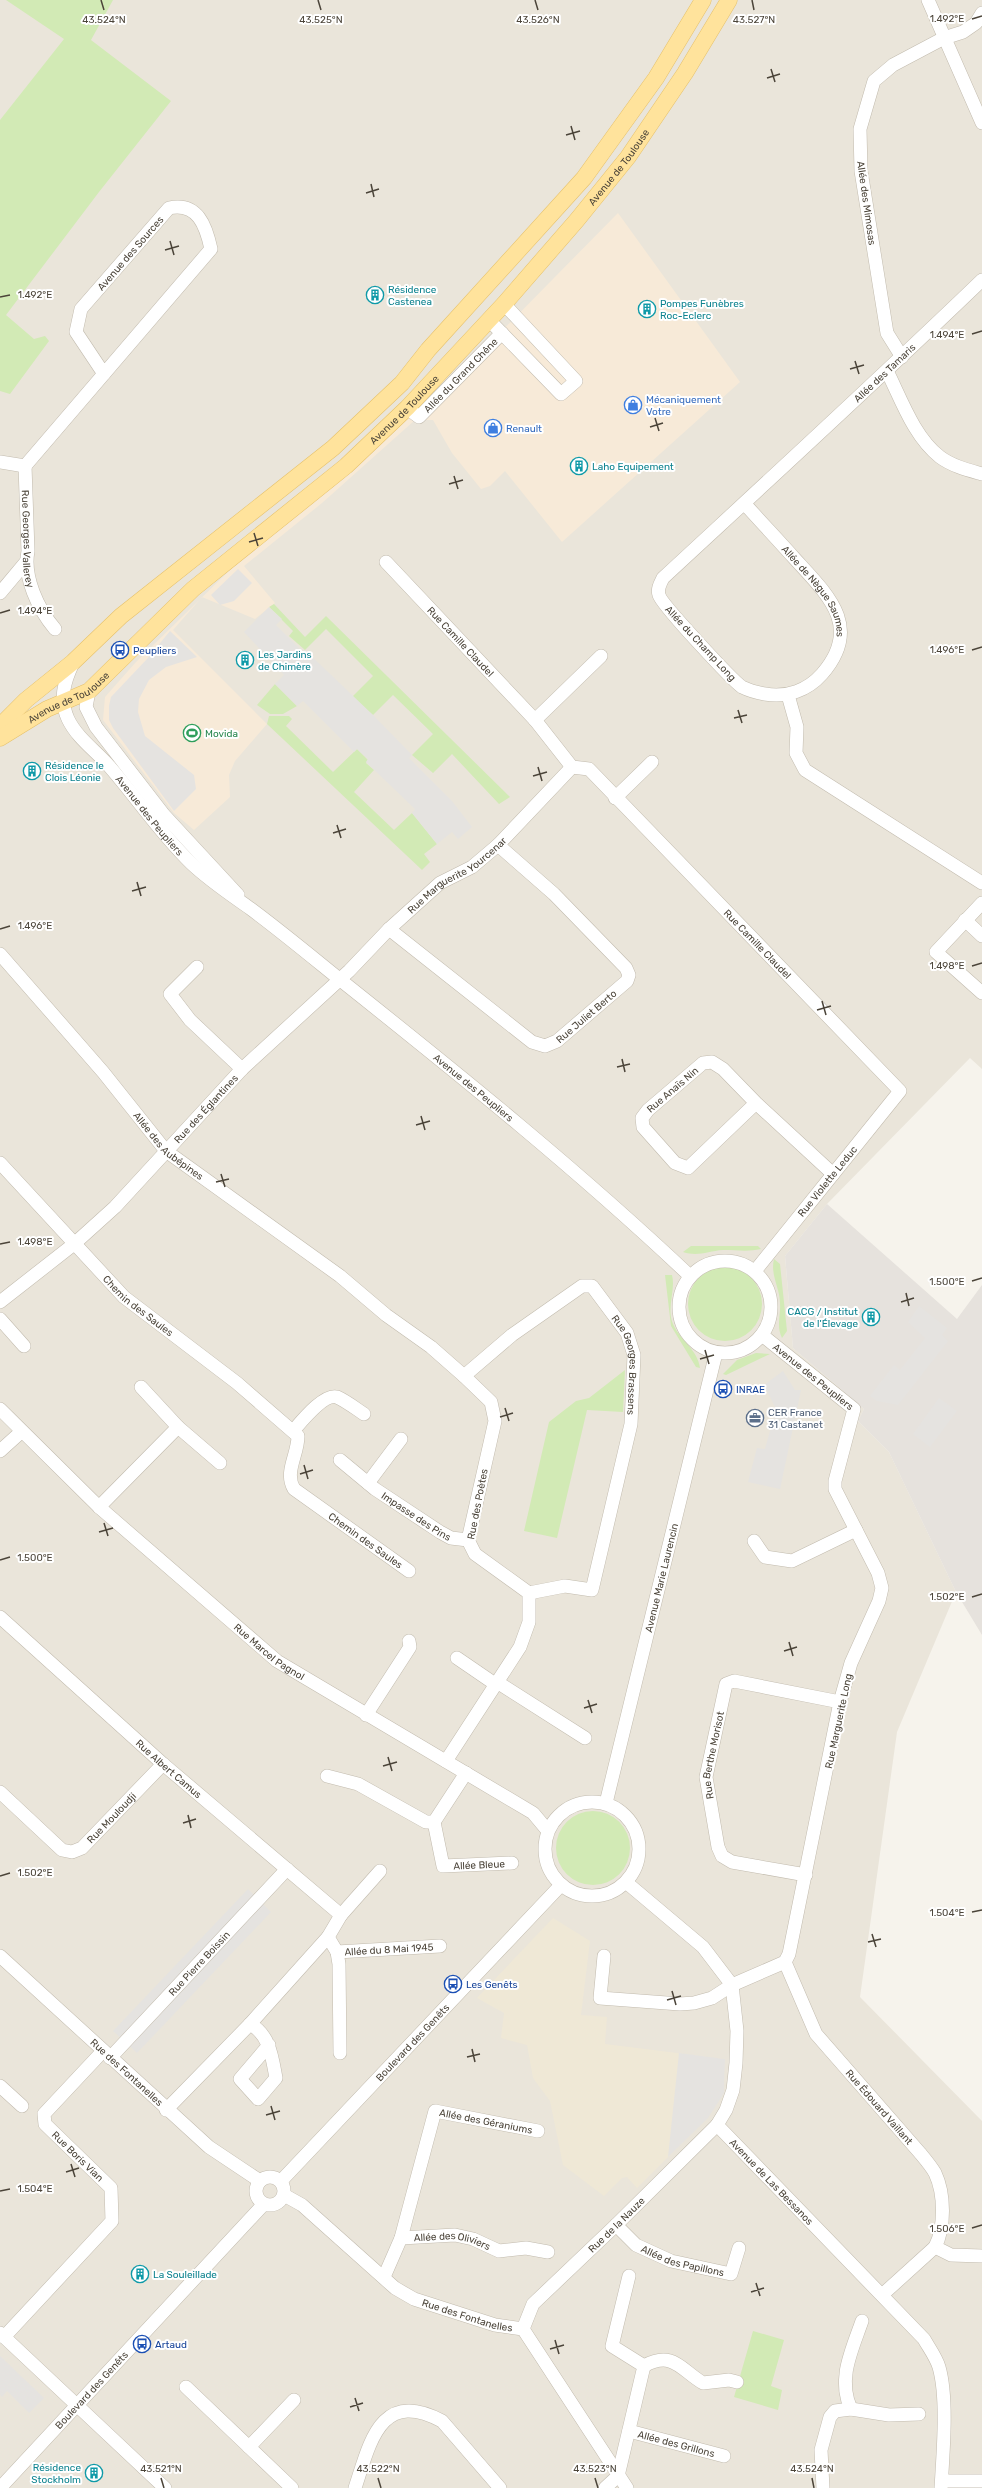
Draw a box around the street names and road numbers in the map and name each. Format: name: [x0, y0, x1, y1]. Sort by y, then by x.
street label: Avenue de Toulouse: [586, 127, 652, 208]
street label: Allée des Mimosas: [854, 160, 878, 246]
street label: Avenue des Sources: [95, 214, 166, 293]
street label: Allée du Grand Chêne: [422, 336, 501, 416]
street label: Allée des Tamaris: [852, 342, 918, 405]
street label: Avenue de Toulouse: [368, 373, 442, 447]
street label: Rue Georges Vallerey: [19, 490, 36, 590]
street label: Allée de Nègue Saumes: [779, 543, 846, 637]
street label: Rue Camille Claudel: [424, 604, 496, 679]
street label: Allée du Champ Long: [662, 604, 738, 684]
street label: Avenue de Toulouse: [26, 669, 112, 726]
street label: Avenue des Peupliers: [113, 774, 185, 858]
street label: Rue Marguerite Yourcenar: [405, 835, 509, 916]
street label: Rue Camille Claudel: [721, 907, 793, 982]
street label: Rue Juliet Berto: [554, 988, 619, 1046]
street label: Avenue des Peupliers: [431, 1052, 515, 1125]
street label: Rue Anaïs Nin: [645, 1065, 701, 1115]
street label: Rue des Églantines: [172, 1072, 241, 1146]
street label: Allée des Aubépines: [130, 1110, 206, 1183]
street label: Rue Violette Leduc: [796, 1143, 860, 1219]
street label: Chemin des Saules: [100, 1273, 175, 1339]
street label: Rue Georges Brassens: [609, 1313, 639, 1415]
street label: Avenue des Peupliers: [770, 1341, 856, 1413]
street label: Rue des Poètes: [465, 1468, 491, 1541]
street label: Impasse des Pins: [379, 1490, 453, 1544]
street label: Chemin des Saules: [326, 1510, 405, 1572]
street label: Avenue Marie Laurencin: [643, 1522, 681, 1634]
street label: Rue Marcel Pagnol: [231, 1621, 306, 1683]
street label: Rue Marguerite Long: [823, 1673, 855, 1770]
street label: Rue Berthe Morisot: [701, 1710, 727, 1800]
street label: Rue Albert Camus: [133, 1737, 204, 1801]
street label: Rue Mouloudji: [85, 1791, 139, 1846]
street label: Allée Bleue: [453, 1858, 506, 1873]
street label: Rue Pierre Boissin: [166, 1929, 233, 1999]
street label: Allée du 8 Mai 1945: [344, 1941, 434, 1959]
street label: Boulevard des Genêts: [374, 2002, 452, 2084]
street label: Rue des Fontanelles: [88, 2037, 165, 2109]
street label: Rue Édouard Vaillant: [843, 2067, 915, 2148]
street label: Allée des Géraniums: [438, 2107, 533, 2137]
street label: Rue Boris Vian: [49, 2129, 106, 2184]
street label: Avenue de Las Bessanos: [727, 2137, 815, 2228]
street label: Rue de la Nauze: [586, 2195, 648, 2255]
street label: Allée des Oliviers: [413, 2230, 492, 2253]
street label: Allée des Papillons: [639, 2243, 725, 2279]
street label: Rue des Fontanelles: [420, 2297, 513, 2334]
street label: Boulevard des Genêts: [53, 2349, 131, 2432]
street label: Allée des Grillons: [636, 2429, 716, 2460]

